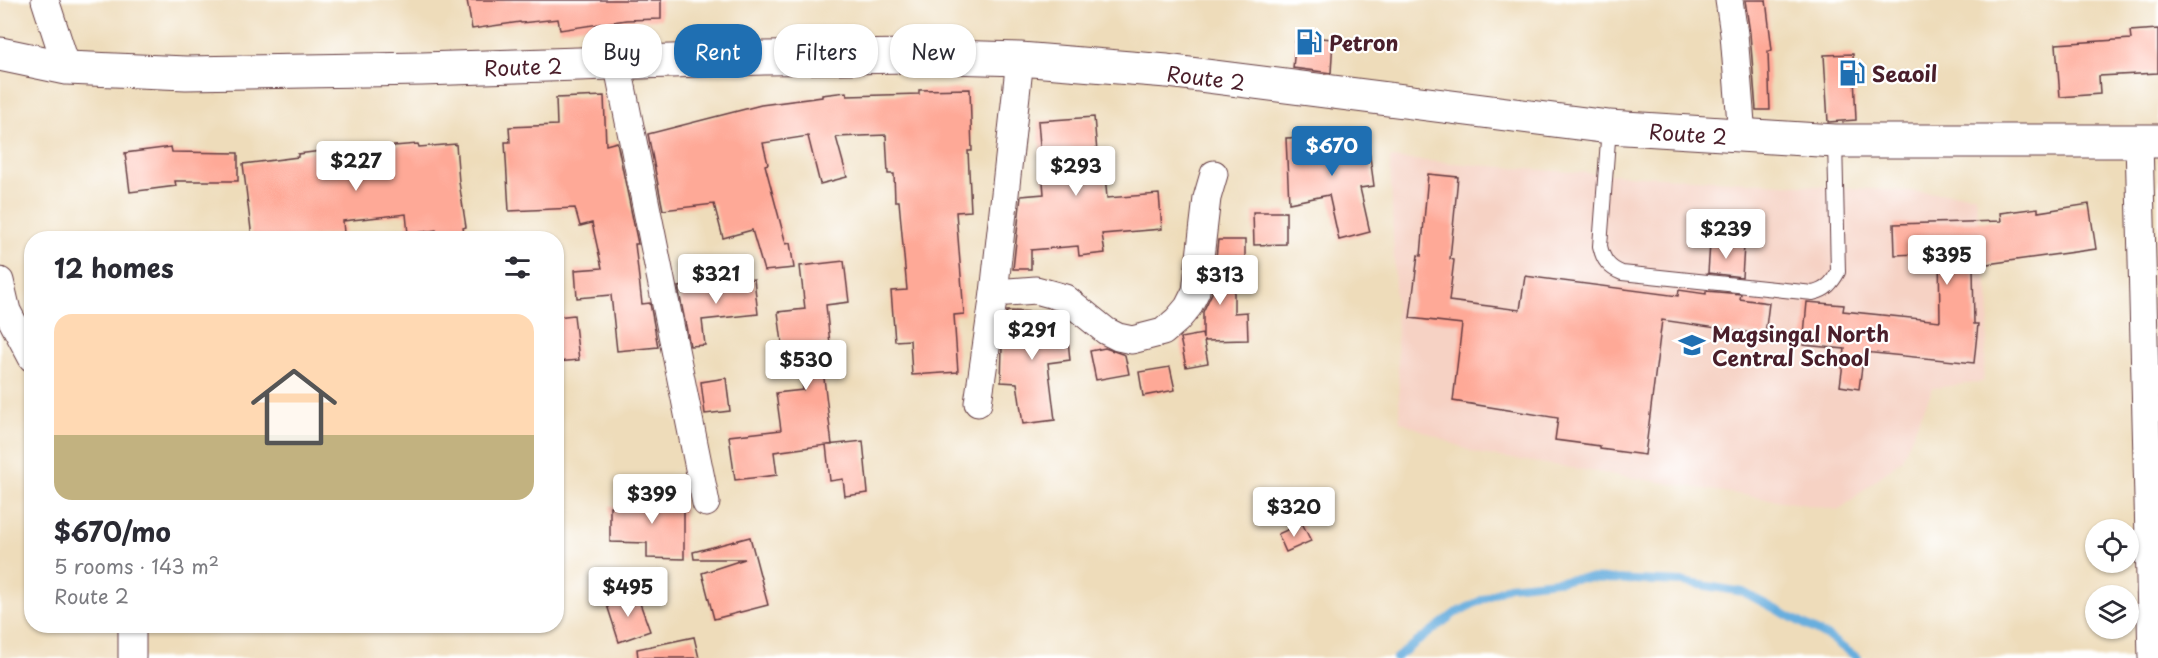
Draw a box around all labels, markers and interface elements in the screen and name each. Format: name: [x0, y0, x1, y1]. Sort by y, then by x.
chip: Buy: [582, 24, 662, 78]
chip: Rent: [674, 24, 762, 78]
chip: Filters: [774, 24, 878, 78]
chip: New: [890, 24, 976, 78]
place label: Petron: [1329, 26, 1398, 58]
fuel station icon: Petron: [1294, 27, 1324, 57]
street label: Route 2: [483, 49, 563, 83]
street label: Route 2: [1165, 56, 1247, 98]
place label: Seaoil: [1872, 57, 1937, 89]
fuel station icon: Seaoil: [1837, 58, 1867, 88]
street label: Route 2: [1648, 114, 1728, 152]
pin: $670: [1296, 126, 1368, 177]
text: $670: [1306, 130, 1358, 160]
pin: $227: [320, 141, 392, 192]
text: $227: [330, 145, 382, 175]
pin: $293: [1040, 146, 1112, 197]
text: $293: [1050, 150, 1102, 180]
pin: $239: [1690, 209, 1762, 260]
text: $239: [1700, 213, 1752, 243]
pin: $395: [1911, 235, 1983, 286]
text: $395: [1922, 239, 1972, 269]
text: 12 homes: [54, 248, 174, 287]
icon: filters: [501, 251, 534, 284]
pin: $321: [680, 254, 752, 305]
pin: $313: [1184, 255, 1256, 306]
text: $321: [692, 258, 740, 288]
text: $313: [1196, 259, 1244, 289]
pin: $291: [996, 310, 1068, 361]
text: $291: [1008, 314, 1056, 344]
place label: Magsingal North Central School: [1712, 317, 1889, 373]
school or university icon: Magsingal North Central School: [1677, 330, 1707, 360]
pin: $530: [770, 340, 842, 391]
text: $530: [779, 344, 833, 374]
icon: home: [240, 353, 348, 461]
pin: $399: [616, 474, 688, 525]
text: $399: [627, 478, 677, 508]
pin: $320: [1258, 487, 1330, 538]
text: $320: [1267, 491, 1321, 521]
text: $670/mo: [54, 512, 171, 551]
map controls: [2085, 519, 2139, 639]
button: locate: [2085, 519, 2139, 573]
text: 5 rooms · 143 m²: [54, 551, 219, 581]
pin: $495: [592, 567, 664, 618]
text: $495: [603, 571, 653, 601]
text: Route 2: [54, 581, 129, 611]
button: layers: [2085, 585, 2139, 639]

